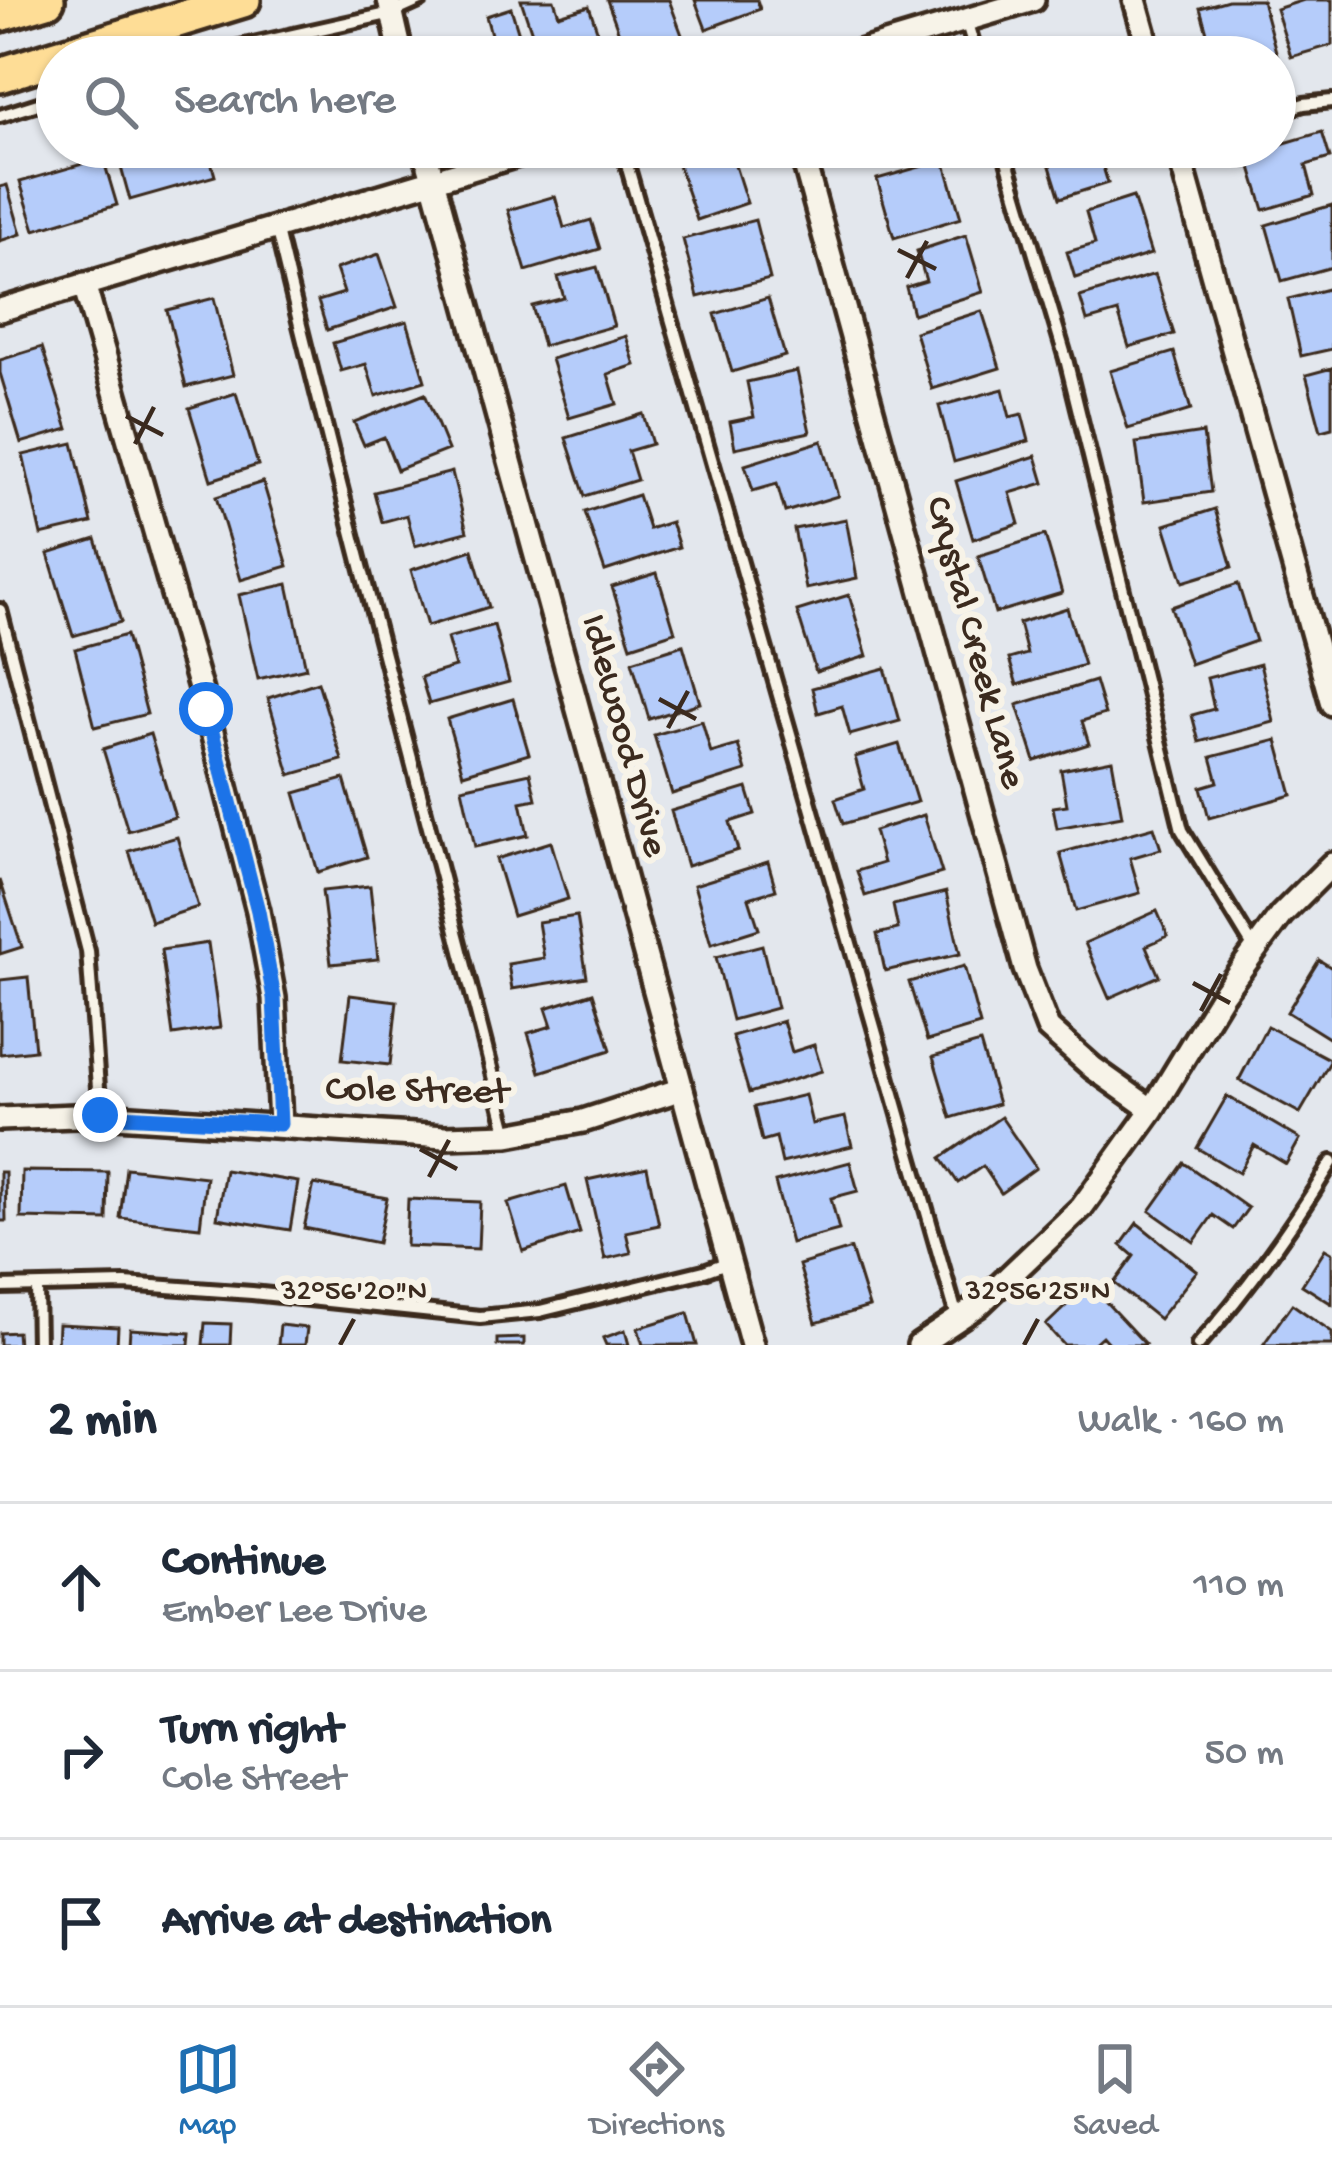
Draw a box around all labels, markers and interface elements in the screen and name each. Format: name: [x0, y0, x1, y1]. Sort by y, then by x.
search box: [36, 36, 1296, 168]
icon: search: [78, 69, 144, 135]
text: Search here: [174, 76, 396, 129]
street label: Crystal Creek Lane: [912, 492, 1034, 795]
street label: Idlewood Drive: [568, 610, 677, 863]
route start: [179, 682, 233, 736]
street label: Cole Street: [325, 1068, 512, 1118]
route end: [73, 1088, 127, 1142]
text: 32°56'20"N: [280, 1276, 427, 1311]
text: 32°56'25"N: [965, 1276, 1110, 1311]
text: 2 min: [48, 1393, 157, 1453]
text: Walk · 160 m: [1078, 1400, 1284, 1446]
text: Continue: [162, 1537, 325, 1590]
icon: ahead: [48, 1554, 114, 1620]
text: 110 m: [1193, 1564, 1284, 1610]
text: Ember Lee Drive: [162, 1590, 427, 1636]
text: Turn right: [162, 1705, 342, 1758]
icon: right: [48, 1722, 114, 1788]
text: 50 m: [1204, 1732, 1284, 1778]
text: Cole Street: [162, 1758, 345, 1804]
icon: arrive: [48, 1890, 114, 1956]
text: Arrive at destination: [162, 1896, 551, 1949]
tab: Map: [175, 2036, 241, 2146]
tab: Directions: [590, 2036, 724, 2146]
tab: Saved: [1073, 2036, 1157, 2146]

